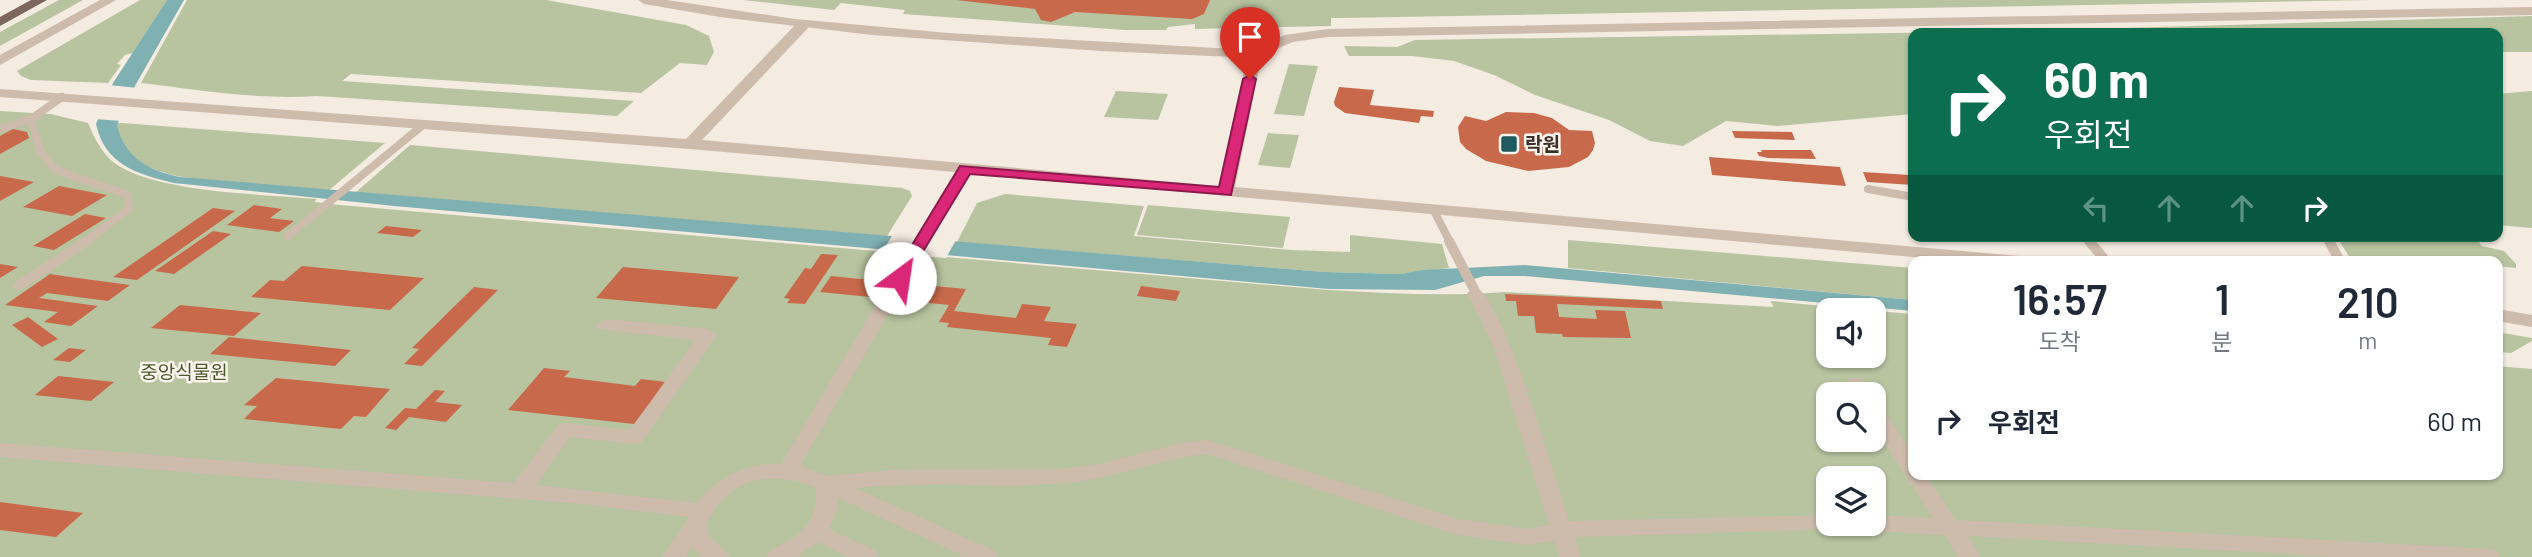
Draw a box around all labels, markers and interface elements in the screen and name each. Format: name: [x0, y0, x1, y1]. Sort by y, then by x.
pin: [1220, 7, 1280, 79]
icon: arrive: [1231, 18, 1269, 56]
text: 60 m: [2044, 49, 2149, 108]
icon: right: [1929, 56, 2020, 147]
text: 우회전: [2044, 114, 2132, 152]
place label: 락원: [1525, 132, 1560, 155]
marker: 락원: [1499, 134, 1519, 154]
icon: left: [2077, 189, 2115, 227]
icon: ahead: [2150, 189, 2188, 227]
icon: ahead: [2223, 189, 2261, 227]
icon: right: [2296, 189, 2334, 227]
position arrow: [863, 241, 937, 315]
text: 16:57: [2012, 273, 2107, 323]
text: 1: [2215, 273, 2230, 323]
text: 210: [2337, 276, 2399, 326]
map controls: [1816, 298, 1886, 536]
button: sound: [1816, 298, 1886, 368]
text: m: [2358, 326, 2377, 354]
text: 도착: [2039, 327, 2081, 355]
text: 분: [2212, 327, 2233, 355]
park label: 중앙식물원: [140, 360, 228, 383]
button: search: [1816, 382, 1886, 452]
icon: right: [1929, 402, 1967, 440]
text: 60 m: [2427, 405, 2482, 436]
text: 우회전: [1988, 406, 2060, 437]
button: layers: [1816, 466, 1886, 536]

